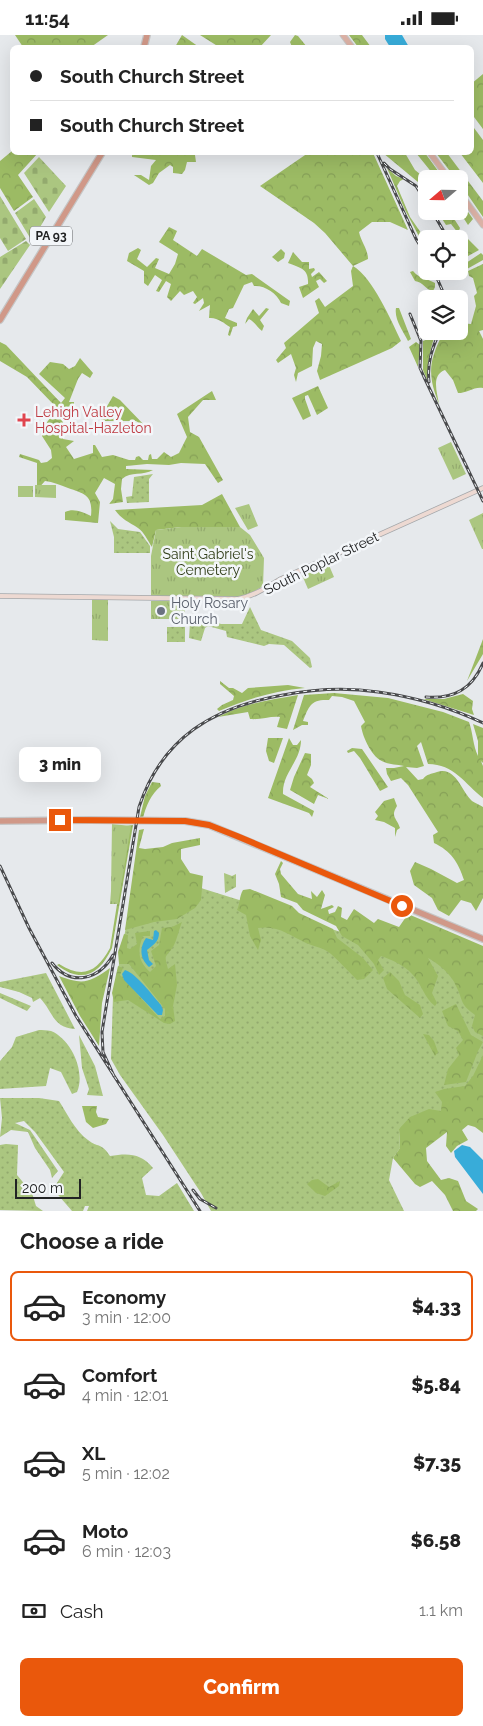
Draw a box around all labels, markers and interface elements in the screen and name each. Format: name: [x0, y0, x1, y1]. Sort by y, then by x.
text: 11:54: [25, 7, 70, 29]
text: South Church Street: [60, 65, 244, 87]
text: South Church Street: [60, 114, 244, 136]
north arrow: [418, 170, 468, 220]
map controls: [418, 170, 468, 340]
road number: PA 93: [30, 227, 72, 245]
button: locate: [418, 230, 468, 280]
button: layers: [418, 290, 468, 340]
place label: Lehigh Valley Hospital-Hazleton: [35, 404, 152, 436]
marker: Lehigh Valley Hospital-Hazleton: [17, 413, 31, 427]
street label: South Poplar Street: [261, 528, 381, 598]
park label: Saint Gabriel's Cemetery: [162, 546, 254, 578]
place label: Holy Rosary Church: [171, 595, 248, 627]
marker: Holy Rosary Church: [155, 605, 167, 617]
callout: 3 min: [19, 747, 101, 783]
text: 3 min: [39, 755, 81, 774]
route end: [49, 809, 71, 831]
route start: [391, 895, 413, 917]
scale bar: [15, 1176, 81, 1199]
text: 200 m: [22, 1180, 63, 1196]
text: Choose a ride: [20, 1228, 164, 1254]
icon: car: [22, 1284, 67, 1329]
text: Economy: [82, 1286, 166, 1308]
text: $4.33: [412, 1295, 461, 1317]
text: 3 min · 12:00: [82, 1308, 171, 1327]
icon: car: [22, 1362, 67, 1407]
text: Comfort: [82, 1364, 157, 1386]
text: $5.84: [411, 1373, 461, 1395]
text: 4 min · 12:01: [82, 1386, 168, 1405]
icon: car: [22, 1440, 67, 1485]
text: XL: [82, 1442, 105, 1464]
text: $7.35: [413, 1451, 461, 1473]
text: 5 min · 12:02: [82, 1464, 170, 1483]
icon: car: [22, 1518, 67, 1563]
text: Moto: [82, 1520, 128, 1542]
text: $6.58: [411, 1529, 461, 1551]
text: 6 min · 12:03: [82, 1542, 171, 1561]
icon: cash: [20, 1597, 48, 1625]
text: Cash: [60, 1600, 104, 1622]
text: 1.1 km: [419, 1601, 463, 1620]
button: Confirm: [20, 1658, 463, 1716]

